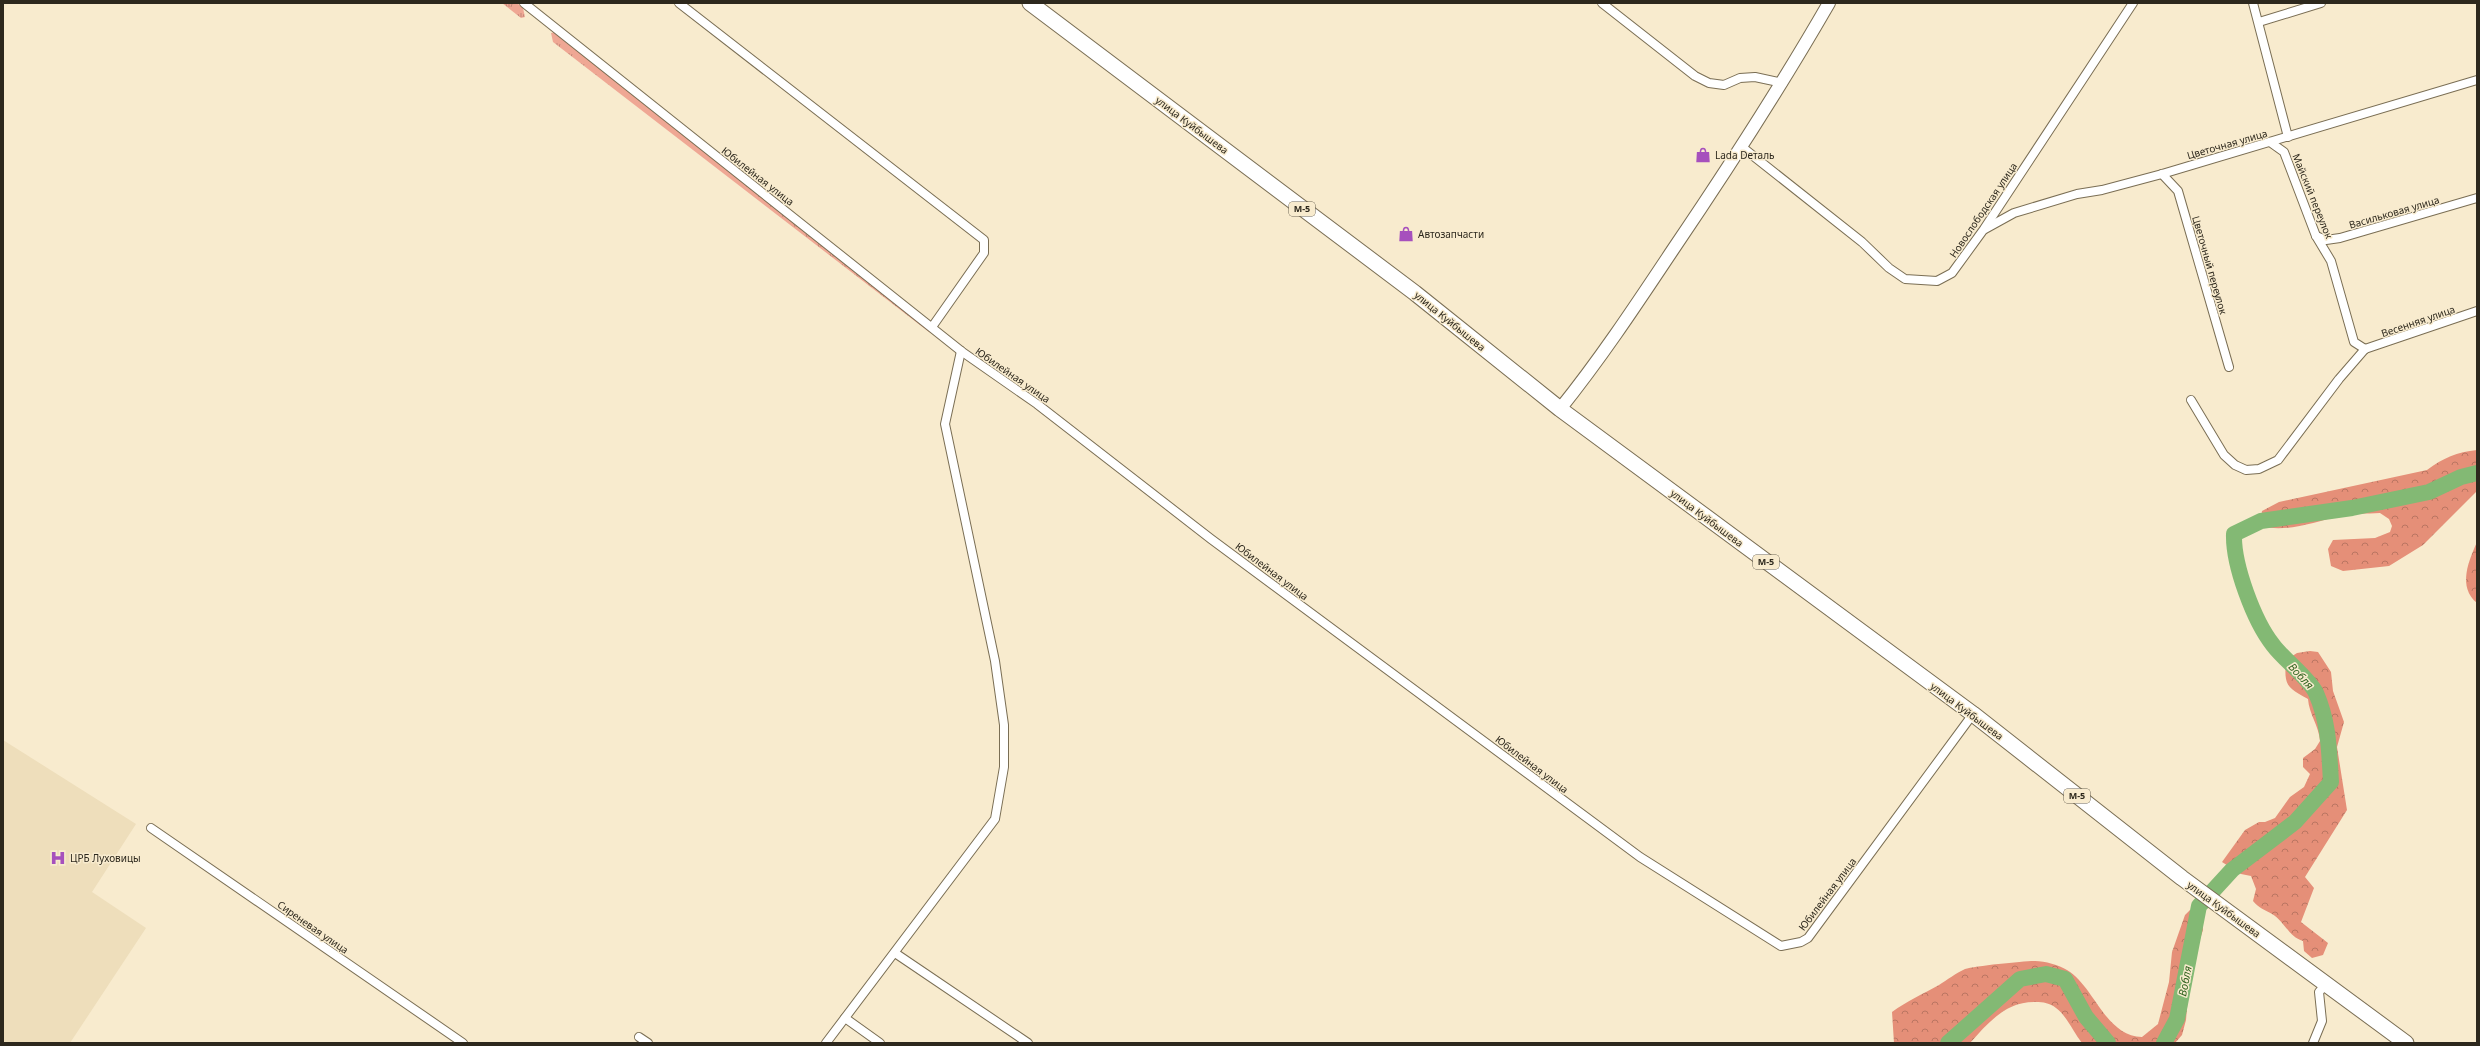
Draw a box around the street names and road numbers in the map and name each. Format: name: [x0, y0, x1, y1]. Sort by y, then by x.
street label: улица Куйбышева: [1153, 93, 1231, 157]
street label: Цветочная улица: [2185, 126, 2269, 162]
street label: Юбилейная улица: [719, 143, 797, 209]
street label: Майский переулок: [2290, 151, 2337, 241]
street label: Новослободская улица: [1946, 160, 2020, 260]
street label: Васильковая улица: [2347, 192, 2441, 232]
road number: М-5: [1289, 202, 1315, 216]
street label: Цветочный переулок: [2189, 214, 2231, 317]
street label: улица Куйбышева: [1412, 288, 1488, 354]
street label: Весенняя улица: [2379, 302, 2457, 340]
street label: Юбилейная улица: [973, 344, 1053, 406]
street label: улица Куйбышева: [1668, 486, 1746, 550]
street label: Юбилейная улица: [1233, 539, 1311, 603]
road number: М-5: [1753, 555, 1779, 569]
street label: улица Куйбышева: [1928, 679, 2006, 743]
street label: Юбилейная улица: [1493, 732, 1571, 796]
road number: М-5: [2064, 789, 2090, 803]
street label: Юбилейная улица: [1795, 855, 1859, 933]
street label: улица Куйбышева: [2184, 878, 2264, 940]
street label: Сиреневая улица: [275, 897, 351, 957]

